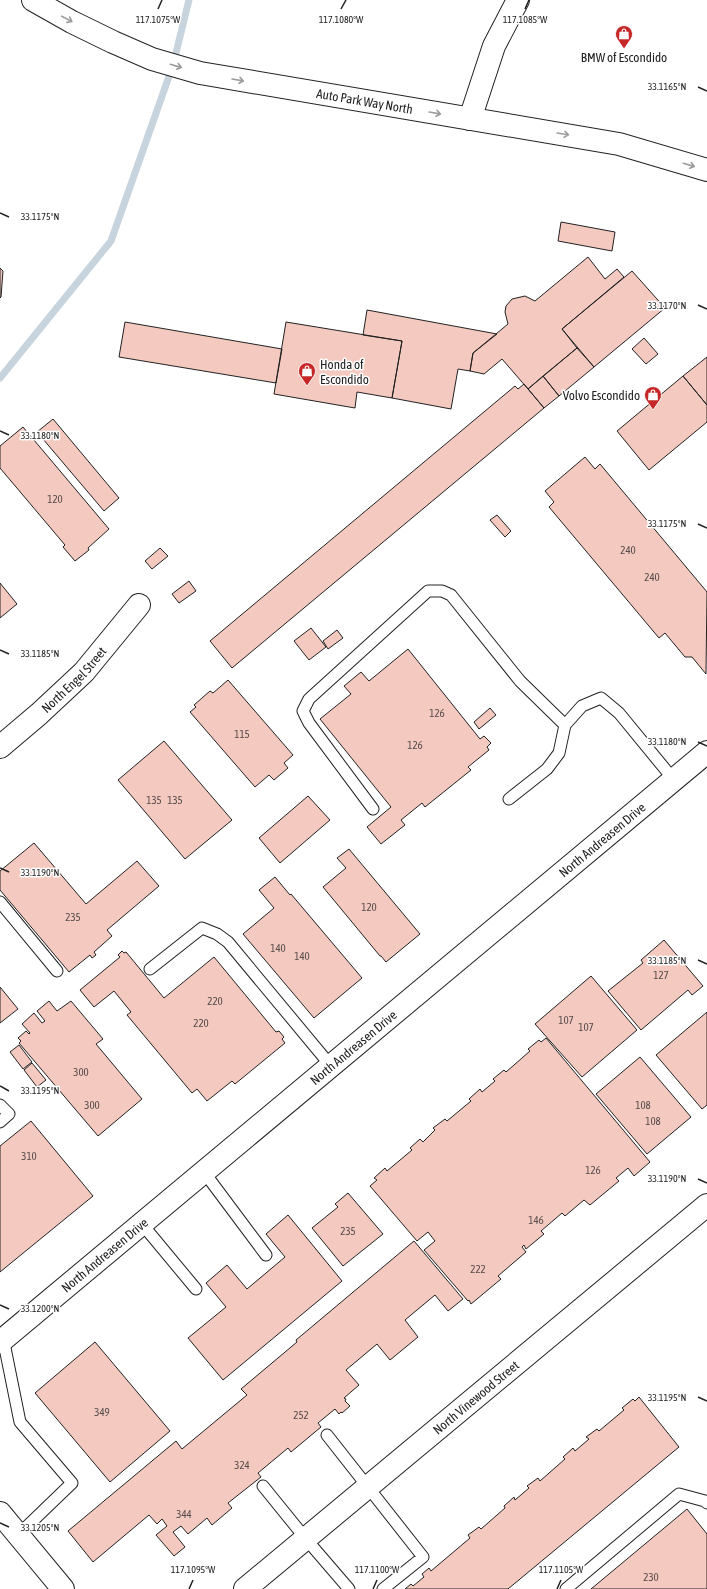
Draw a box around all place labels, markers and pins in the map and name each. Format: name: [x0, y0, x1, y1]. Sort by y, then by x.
shop icon: BMW of Escondido: [614, 24, 634, 49]
place label: BMW of Escondido: [581, 50, 667, 65]
place label: Honda of Escondido: [320, 357, 369, 387]
shop icon: Honda of Escondido: [297, 361, 317, 386]
shop icon: Volvo Escondido: [643, 385, 663, 410]
place label: Volvo Escondido: [563, 388, 640, 403]

